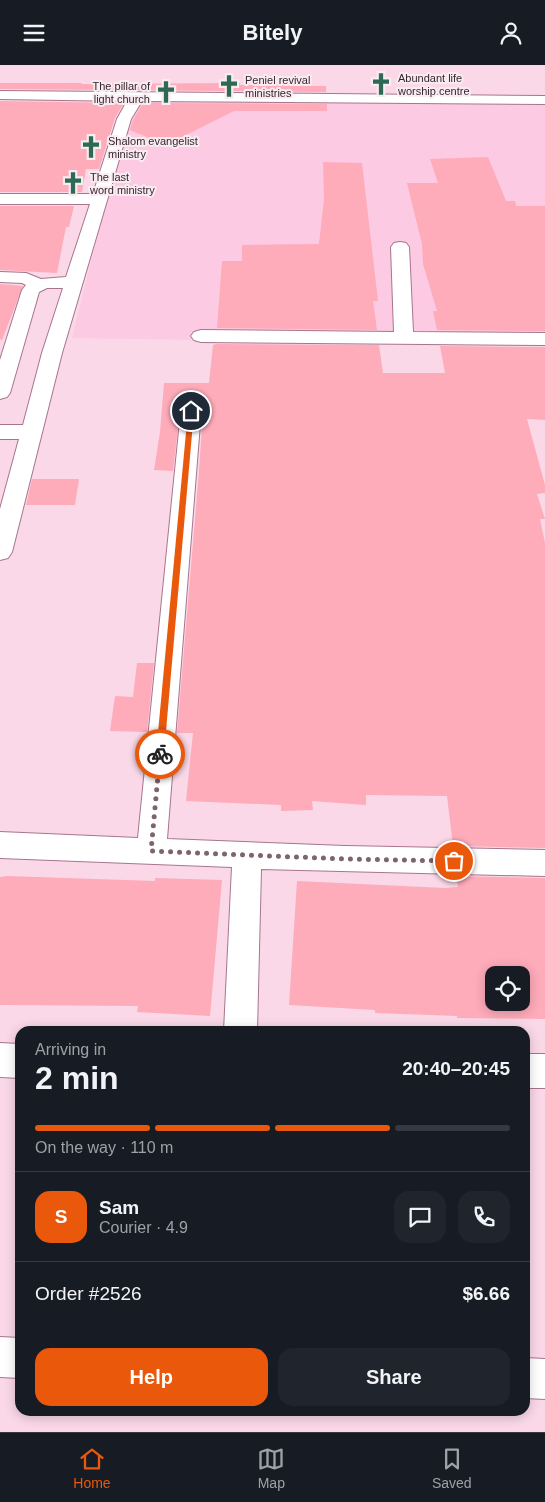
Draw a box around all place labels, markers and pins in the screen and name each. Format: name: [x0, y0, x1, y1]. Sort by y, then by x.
church icon: Abundant life worship centre: [368, 71, 394, 97]
place label: Abundant life worship centre: [397, 72, 470, 97]
church icon: Peniel revival ministries: [216, 73, 242, 99]
place label: Peniel revival ministries: [245, 74, 310, 99]
church icon: The pillar of light church: [153, 79, 179, 105]
place label: The pillar of light church: [93, 80, 151, 105]
church icon: Shalom evangelist ministry: [78, 134, 104, 160]
place label: Shalom evangelist ministry: [108, 135, 198, 160]
church icon: The last word ministry: [60, 170, 86, 196]
place label: The last word ministry: [89, 171, 155, 196]
pin: [170, 390, 212, 432]
pin: [433, 840, 475, 882]

